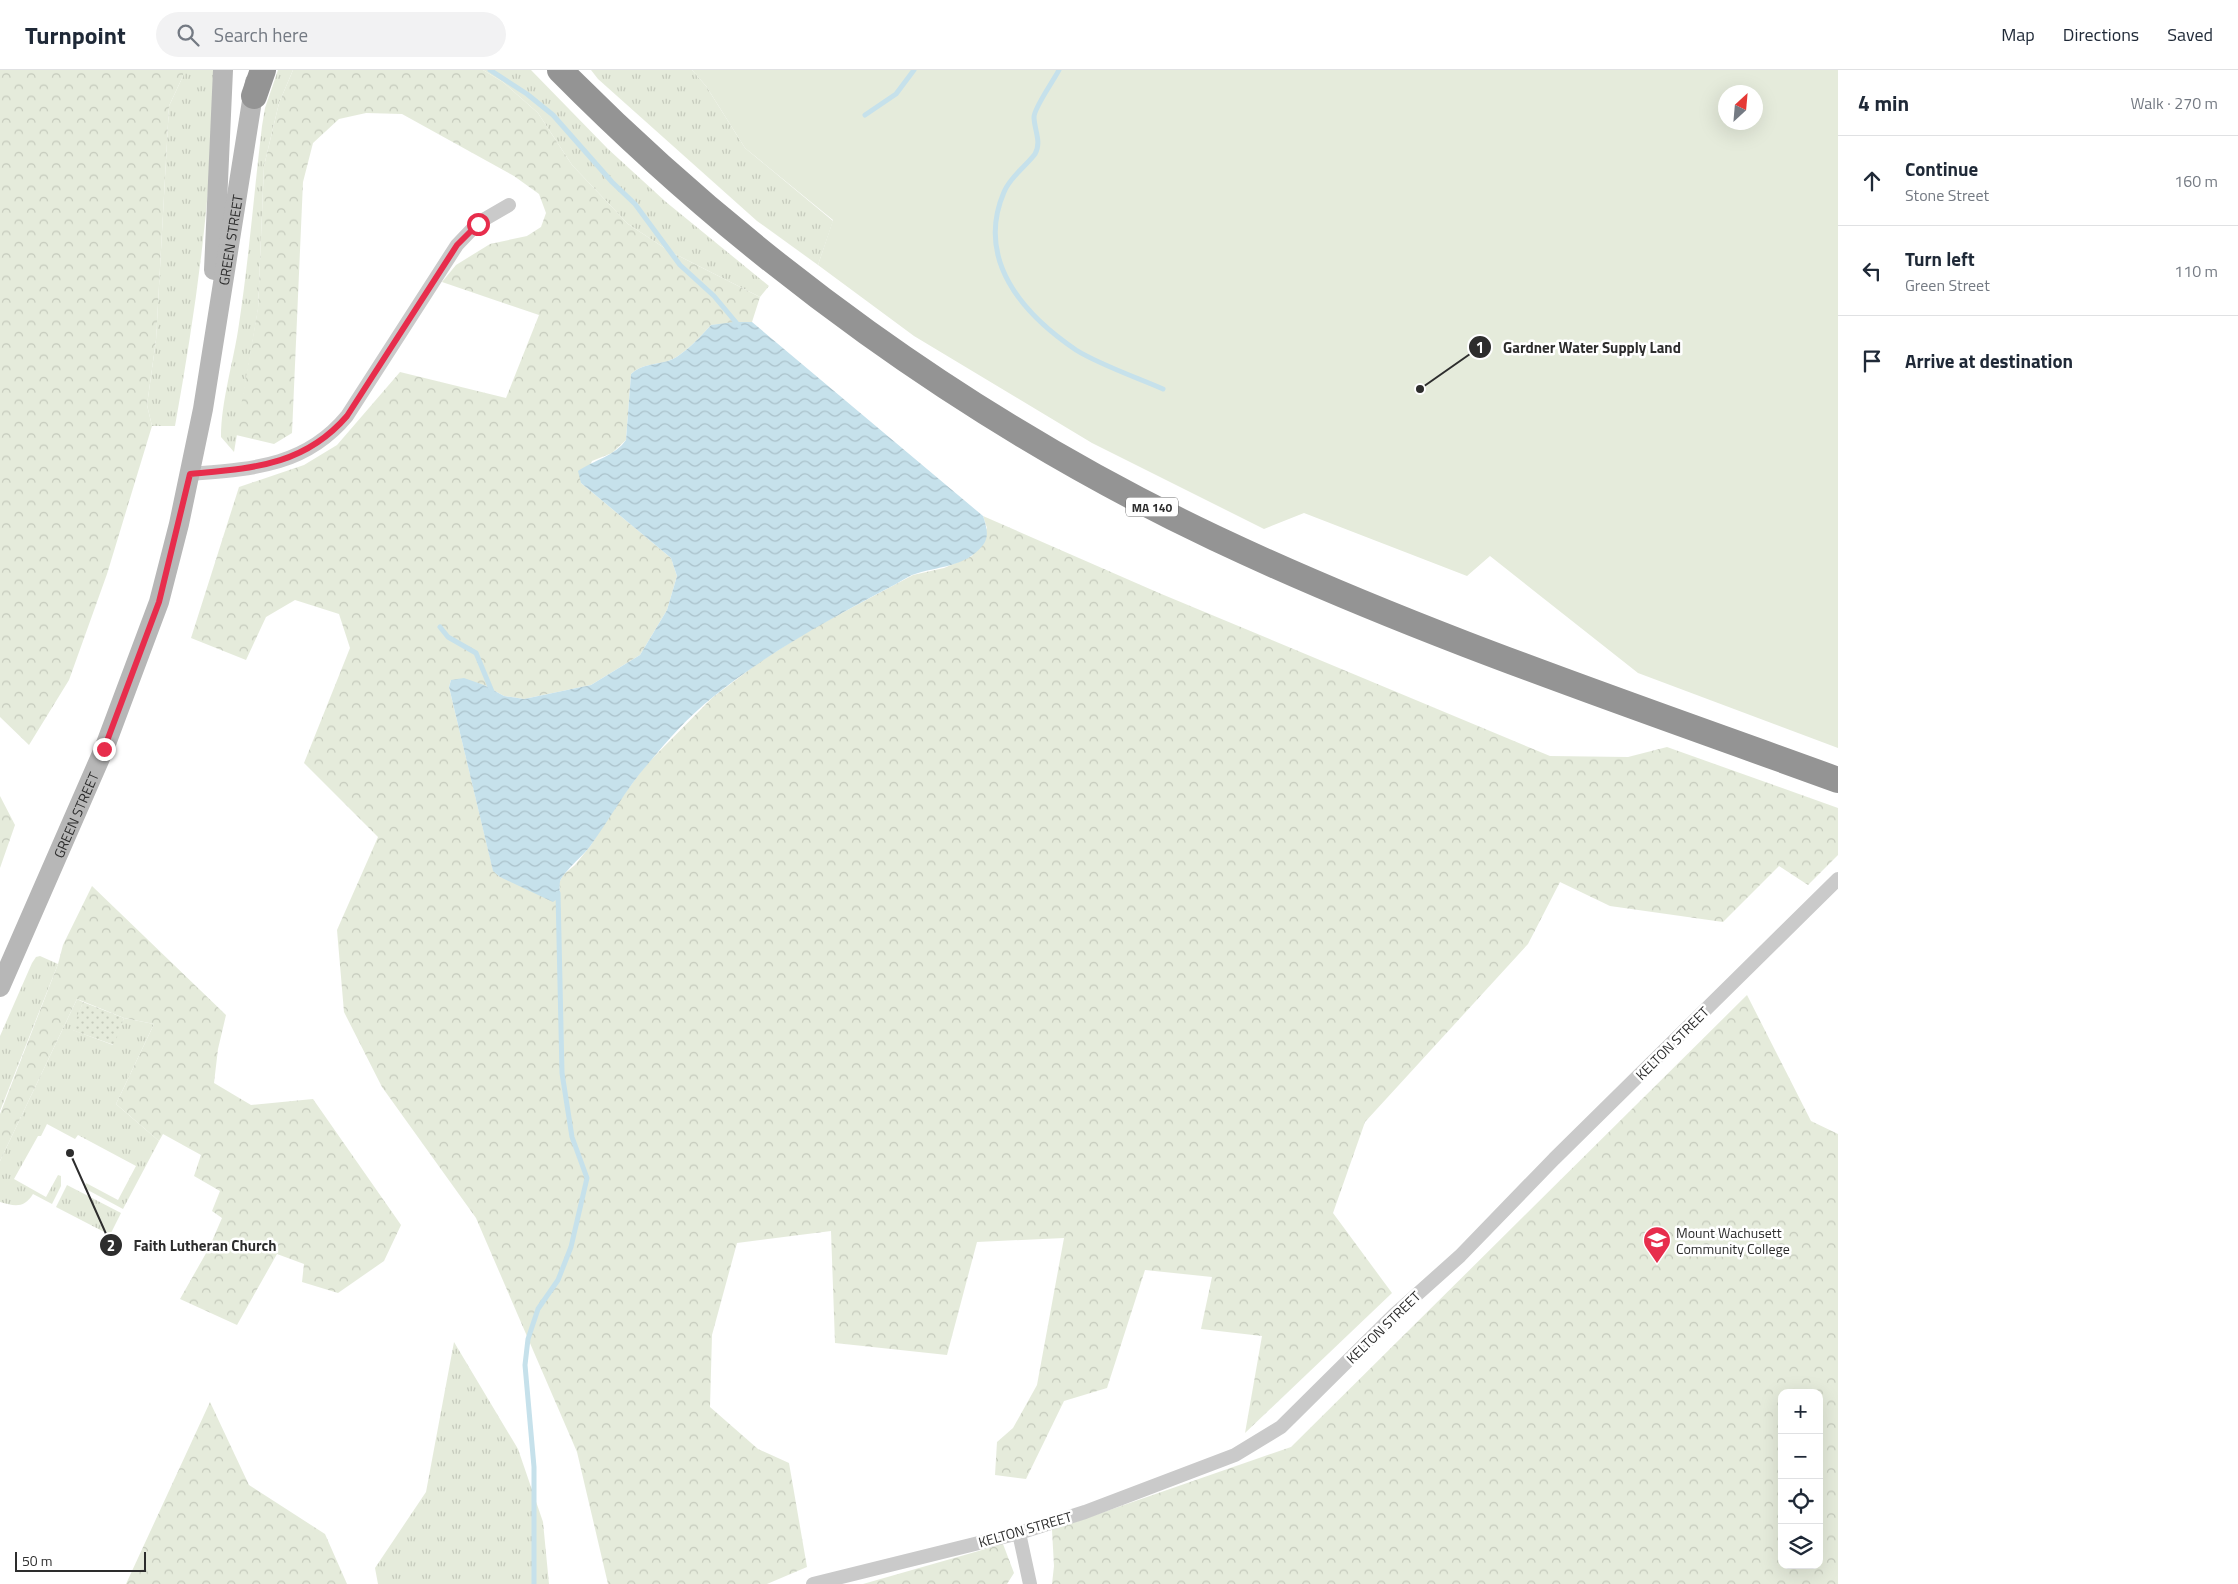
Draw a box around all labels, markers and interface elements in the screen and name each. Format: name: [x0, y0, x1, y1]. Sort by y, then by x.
search box: [156, 12, 506, 57]
text: Turnpoint: [25, 17, 126, 53]
text: Search here: [214, 20, 308, 49]
icon: search: [174, 21, 202, 49]
text: Map: [2001, 21, 2035, 48]
text: Directions: [2063, 21, 2139, 48]
text: Saved: [2167, 21, 2213, 48]
north arrow: [1718, 85, 1763, 130]
text: 4 min: [1858, 87, 1909, 119]
text: Walk · 270 m: [2130, 91, 2218, 115]
text: Continue: [1905, 154, 1978, 183]
icon: ahead: [1858, 167, 1886, 195]
text: 160 m: [2174, 169, 2218, 193]
text: Stone Street: [1905, 183, 1989, 207]
street label: GREEN STREET: [212, 192, 248, 287]
route start: [467, 213, 490, 236]
text: Turn left: [1905, 244, 1975, 273]
icon: left: [1858, 257, 1886, 285]
text: 110 m: [2174, 259, 2218, 283]
text: Green Street: [1905, 273, 1990, 297]
callout: Gardner Water Supply Land: [1468, 332, 1691, 362]
text: 1: [1476, 336, 1484, 359]
text: Gardner Water Supply Land: [1503, 336, 1681, 359]
text: Arrive at destination: [1905, 346, 2073, 375]
icon: arrive: [1858, 347, 1886, 375]
road number: MA 140: [1126, 498, 1178, 517]
route end: [93, 738, 116, 761]
street label: GREEN STREET: [47, 768, 104, 861]
street label: KELTON STREET: [1630, 1001, 1714, 1085]
place label: Mount Wachusett Community College: [1676, 1222, 1790, 1259]
school or university icon: Mount Wachusett Community College: [1642, 1225, 1672, 1264]
callout: Faith Lutheran Church: [98, 1230, 287, 1260]
text: 2: [107, 1234, 115, 1257]
text: Faith Lutheran Church: [133, 1234, 277, 1257]
street label: KELTON STREET: [1341, 1286, 1425, 1368]
map controls: [1778, 1389, 1823, 1569]
button: +: [1778, 1389, 1823, 1434]
button: −: [1778, 1434, 1823, 1479]
button: locate: [1778, 1479, 1823, 1524]
street label: KELTON STREET: [976, 1505, 1075, 1552]
button: layers: [1778, 1524, 1823, 1569]
scale bar: [15, 1549, 146, 1572]
text: 50 m: [22, 1550, 52, 1571]

